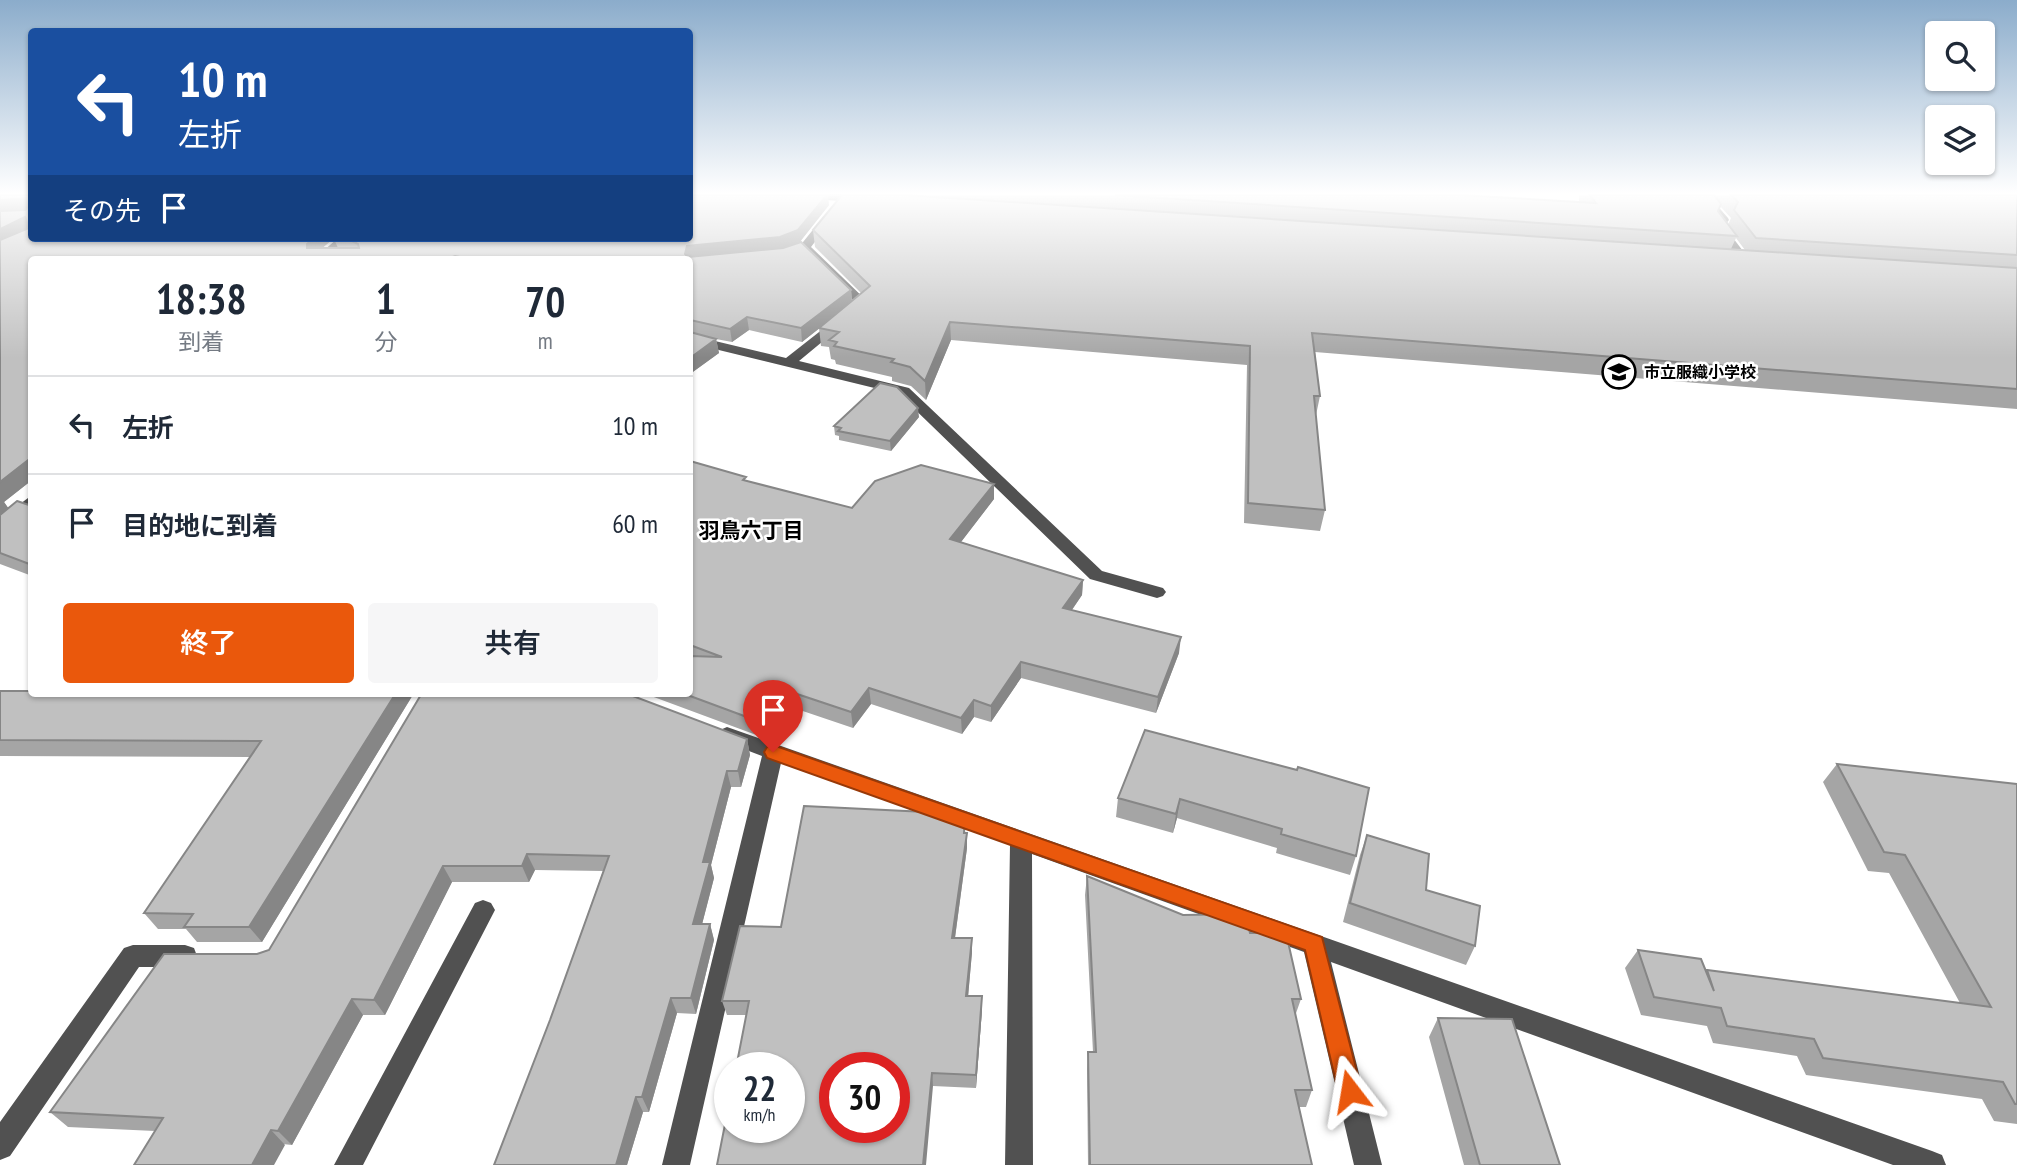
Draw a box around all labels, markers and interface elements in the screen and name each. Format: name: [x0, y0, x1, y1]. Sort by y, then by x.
map controls: [1925, 21, 1995, 175]
button: search: [1925, 21, 1995, 91]
text: 10 m: [178, 47, 267, 111]
icon: left: [63, 56, 154, 147]
button: layers: [1925, 105, 1995, 175]
text: 左折: [178, 113, 242, 155]
icon: arrive: [155, 189, 193, 227]
text: その先: [63, 194, 141, 227]
text: 18:38: [156, 271, 247, 326]
text: 1: [376, 271, 396, 326]
text: 70: [525, 274, 565, 329]
text: m: [538, 326, 553, 355]
text: 到着: [178, 327, 224, 356]
text: 分: [374, 327, 397, 356]
school or university icon: 市立服織小学校: [1600, 353, 1638, 391]
place label: 市立服織小学校: [1644, 362, 1756, 382]
icon: left: [63, 406, 101, 444]
text: 10 m: [612, 409, 658, 442]
text: 左折: [122, 411, 174, 444]
icon: arrive: [63, 504, 101, 542]
text: 60 m: [612, 507, 658, 540]
text: 目的地に到着: [122, 509, 278, 542]
district label: 羽鳥六丁目: [699, 517, 804, 544]
button: 終了: [63, 603, 354, 683]
button: 共有: [368, 603, 658, 683]
pin: [743, 680, 803, 752]
icon: arrive: [754, 691, 792, 729]
speed limit sign: 30: [819, 1052, 910, 1143]
position arrow: [1313, 1054, 1387, 1128]
text: 22: [743, 1065, 776, 1111]
text: km/h: [744, 1103, 775, 1126]

